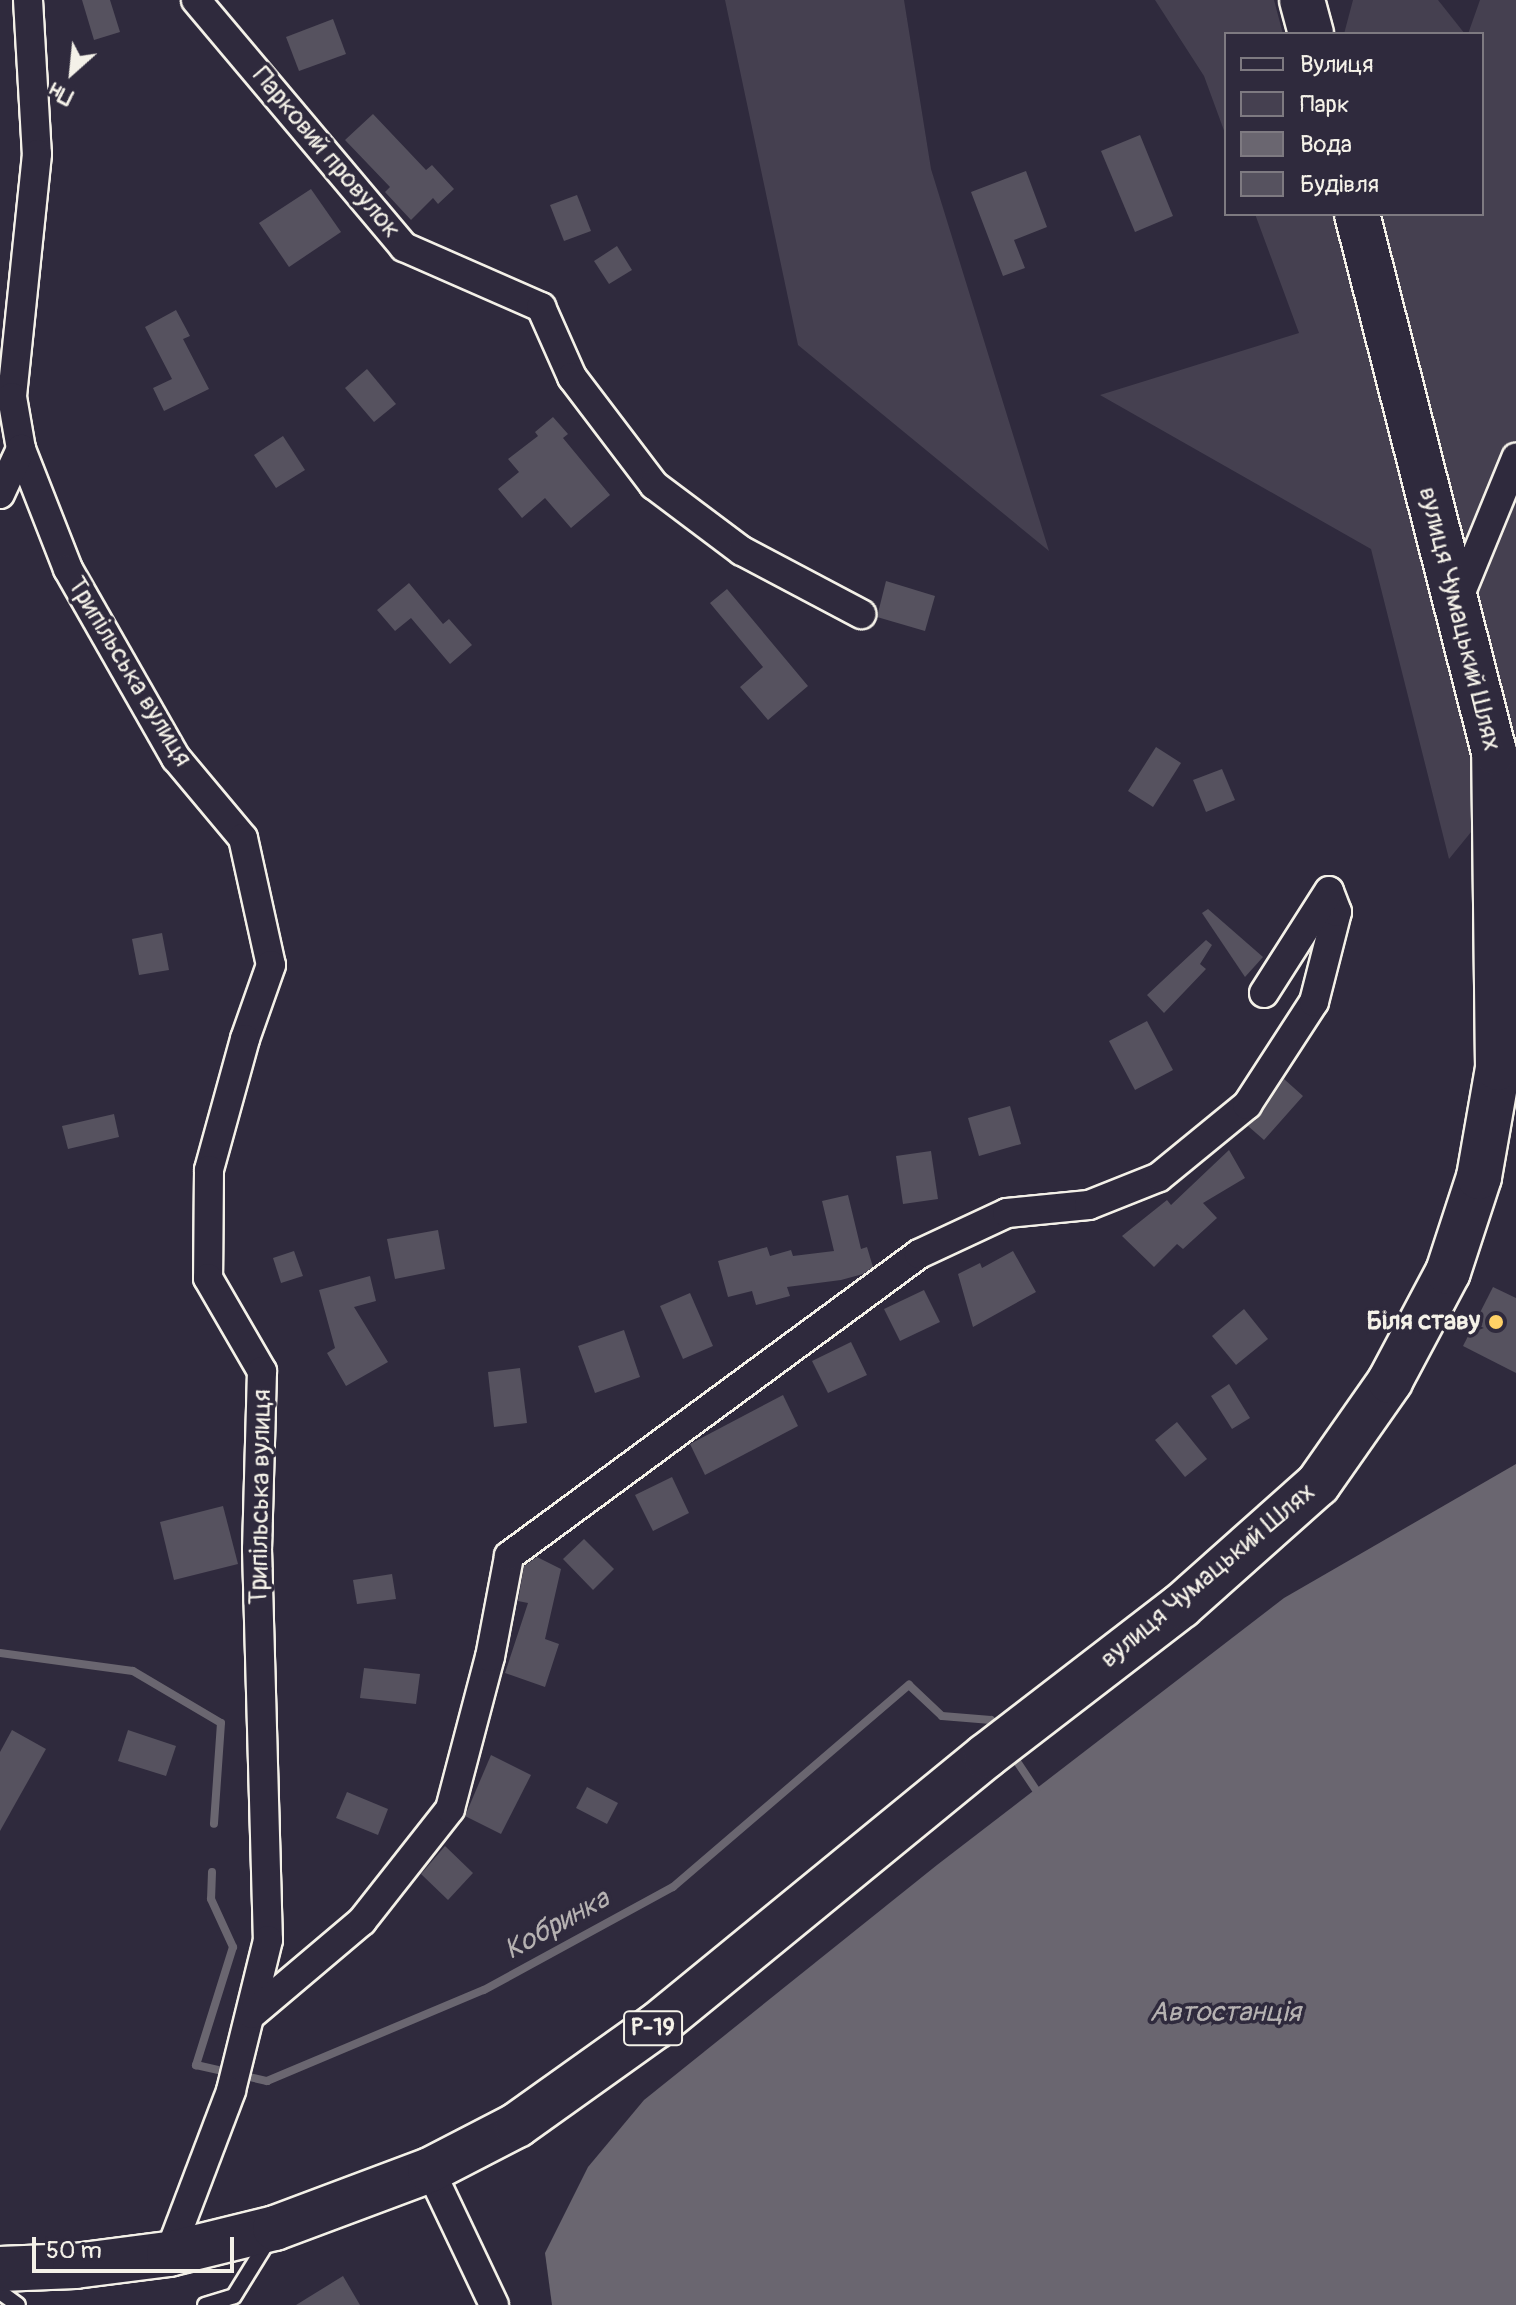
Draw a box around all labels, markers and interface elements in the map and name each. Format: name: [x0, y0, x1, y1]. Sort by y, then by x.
north arrow: [32, 32, 112, 112]
legend: [1224, 32, 1484, 216]
text: Вулиця: [1300, 50, 1373, 79]
street label: Парковий провулок: [245, 61, 407, 245]
text: Пн: [44, 75, 78, 111]
text: Парк: [1300, 90, 1349, 119]
text: Вода: [1300, 130, 1352, 159]
text: Будівля: [1300, 170, 1379, 199]
street label: вулиця Чумацький Шлях: [1411, 484, 1507, 754]
street label: Трипільська вулиця: [60, 571, 198, 773]
place label: Біля ставу: [1367, 1306, 1480, 1338]
marker: Біля ставу: [1487, 1313, 1505, 1331]
street label: Трипільська вулиця: [244, 1389, 278, 1605]
street label: вулиця Чумацький Шлях: [1094, 1477, 1322, 1675]
water label: Кобринка: [499, 1883, 615, 1967]
water label: Автостанція: [1149, 1996, 1301, 2030]
road number: Р-19: [623, 2008, 683, 2048]
scale bar: [36, 2221, 238, 2271]
text: 50 m: [46, 2236, 102, 2265]

